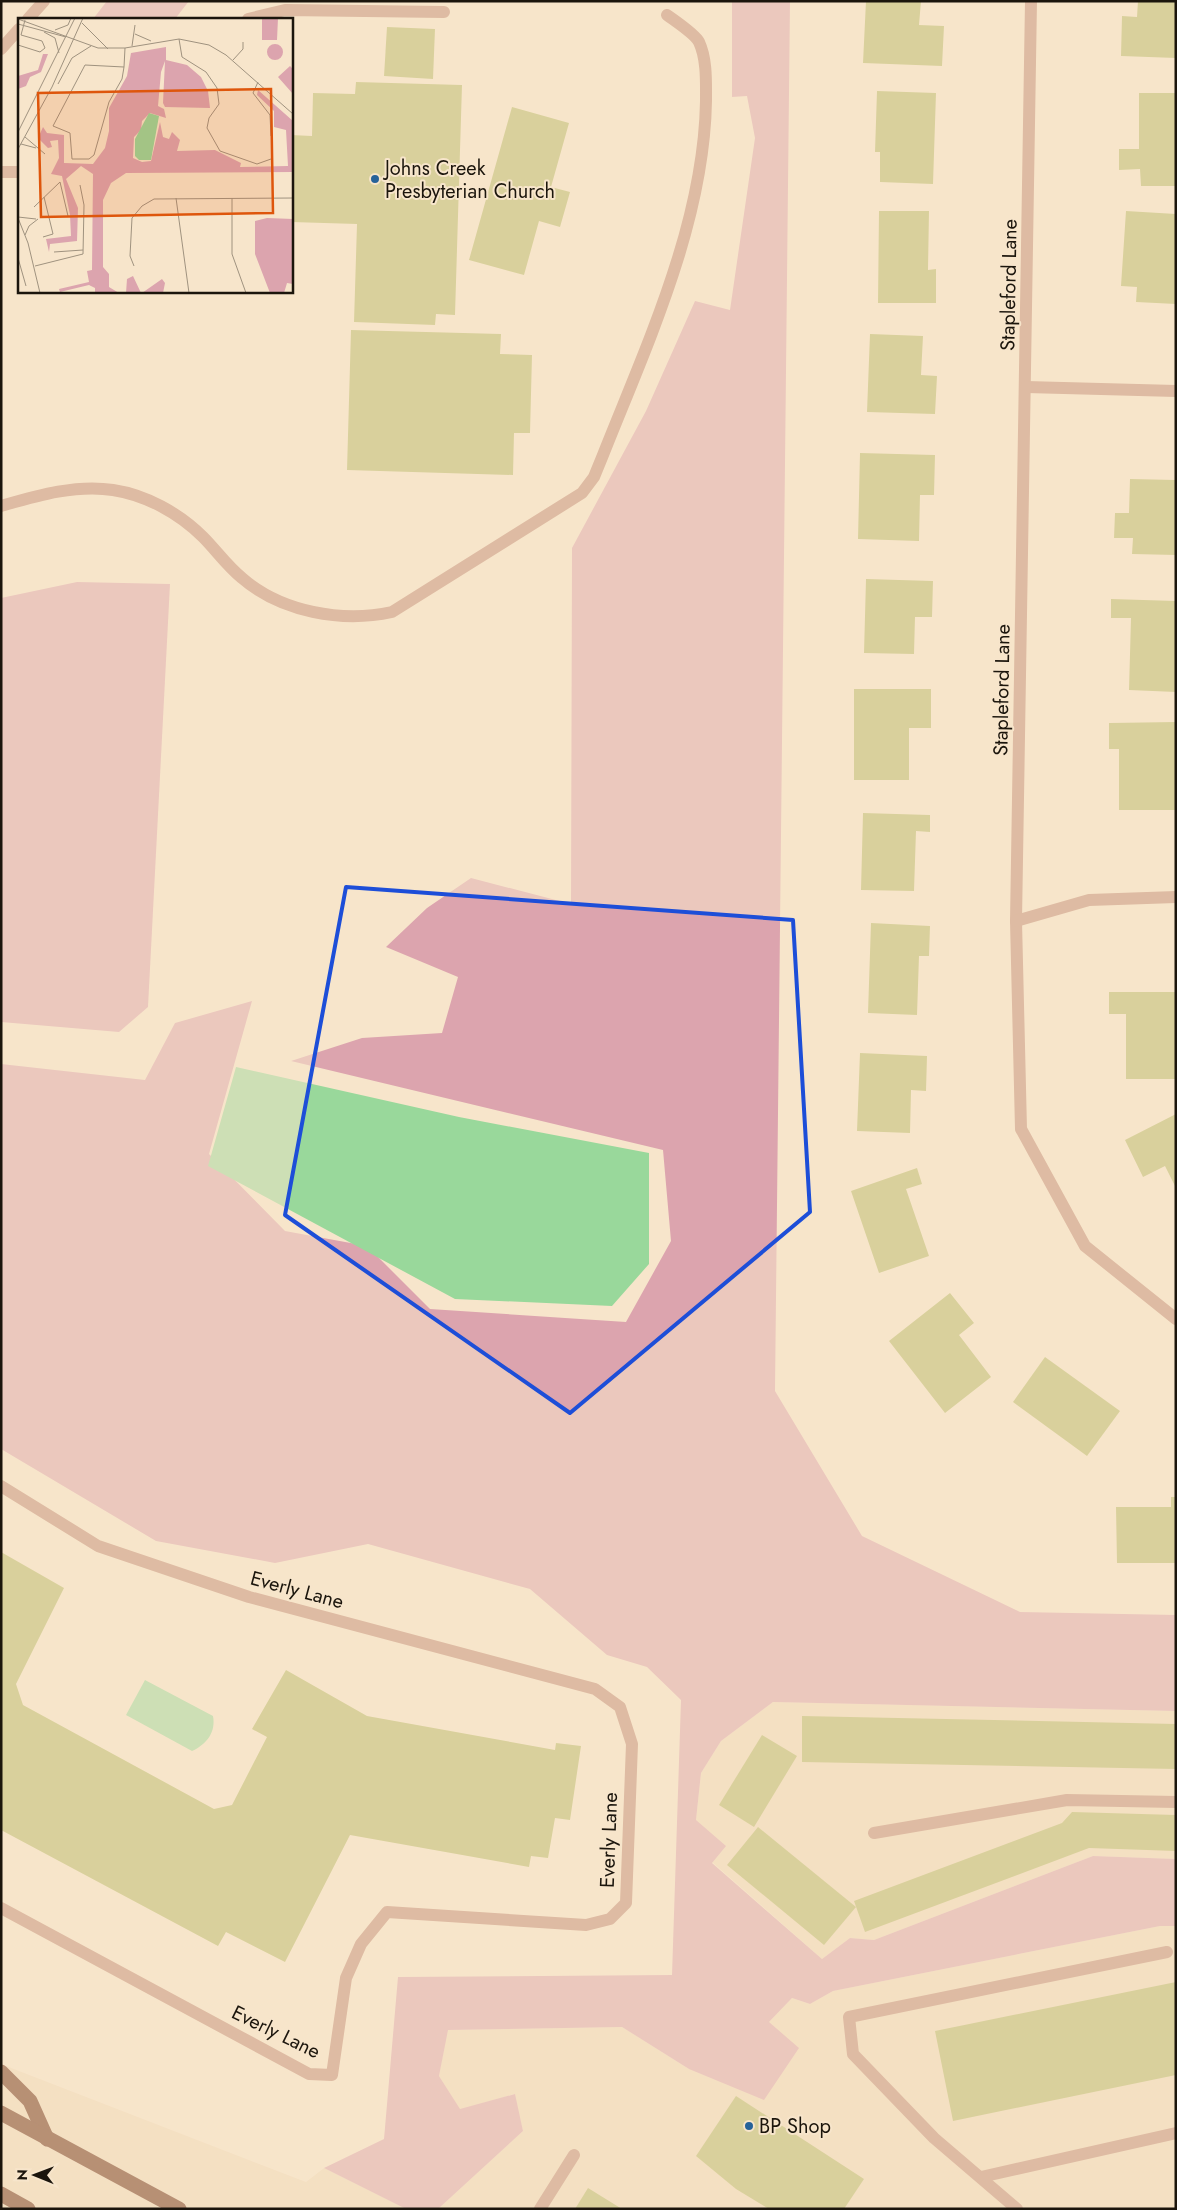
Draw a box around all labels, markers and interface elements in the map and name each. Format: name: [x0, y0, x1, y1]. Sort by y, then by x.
inset map: [18, 18, 292, 292]
place label: Johns Creek Presbyterian Church: [382, 154, 555, 206]
marker: Johns Creek Presbyterian Church: [369, 173, 381, 185]
street label: Stapleford Lane: [993, 219, 1025, 351]
street label: Stapleford Lane: [986, 624, 1018, 756]
street label: Everly Lane: [247, 1564, 347, 1616]
street label: Everly Lane: [593, 1792, 625, 1888]
street label: Everly Lane: [227, 1998, 325, 2066]
place label: BP Shop: [759, 2112, 831, 2141]
marker: BP Shop: [743, 2120, 755, 2132]
north arrow: [10, 2150, 60, 2200]
text: N: [12, 2169, 32, 2181]

